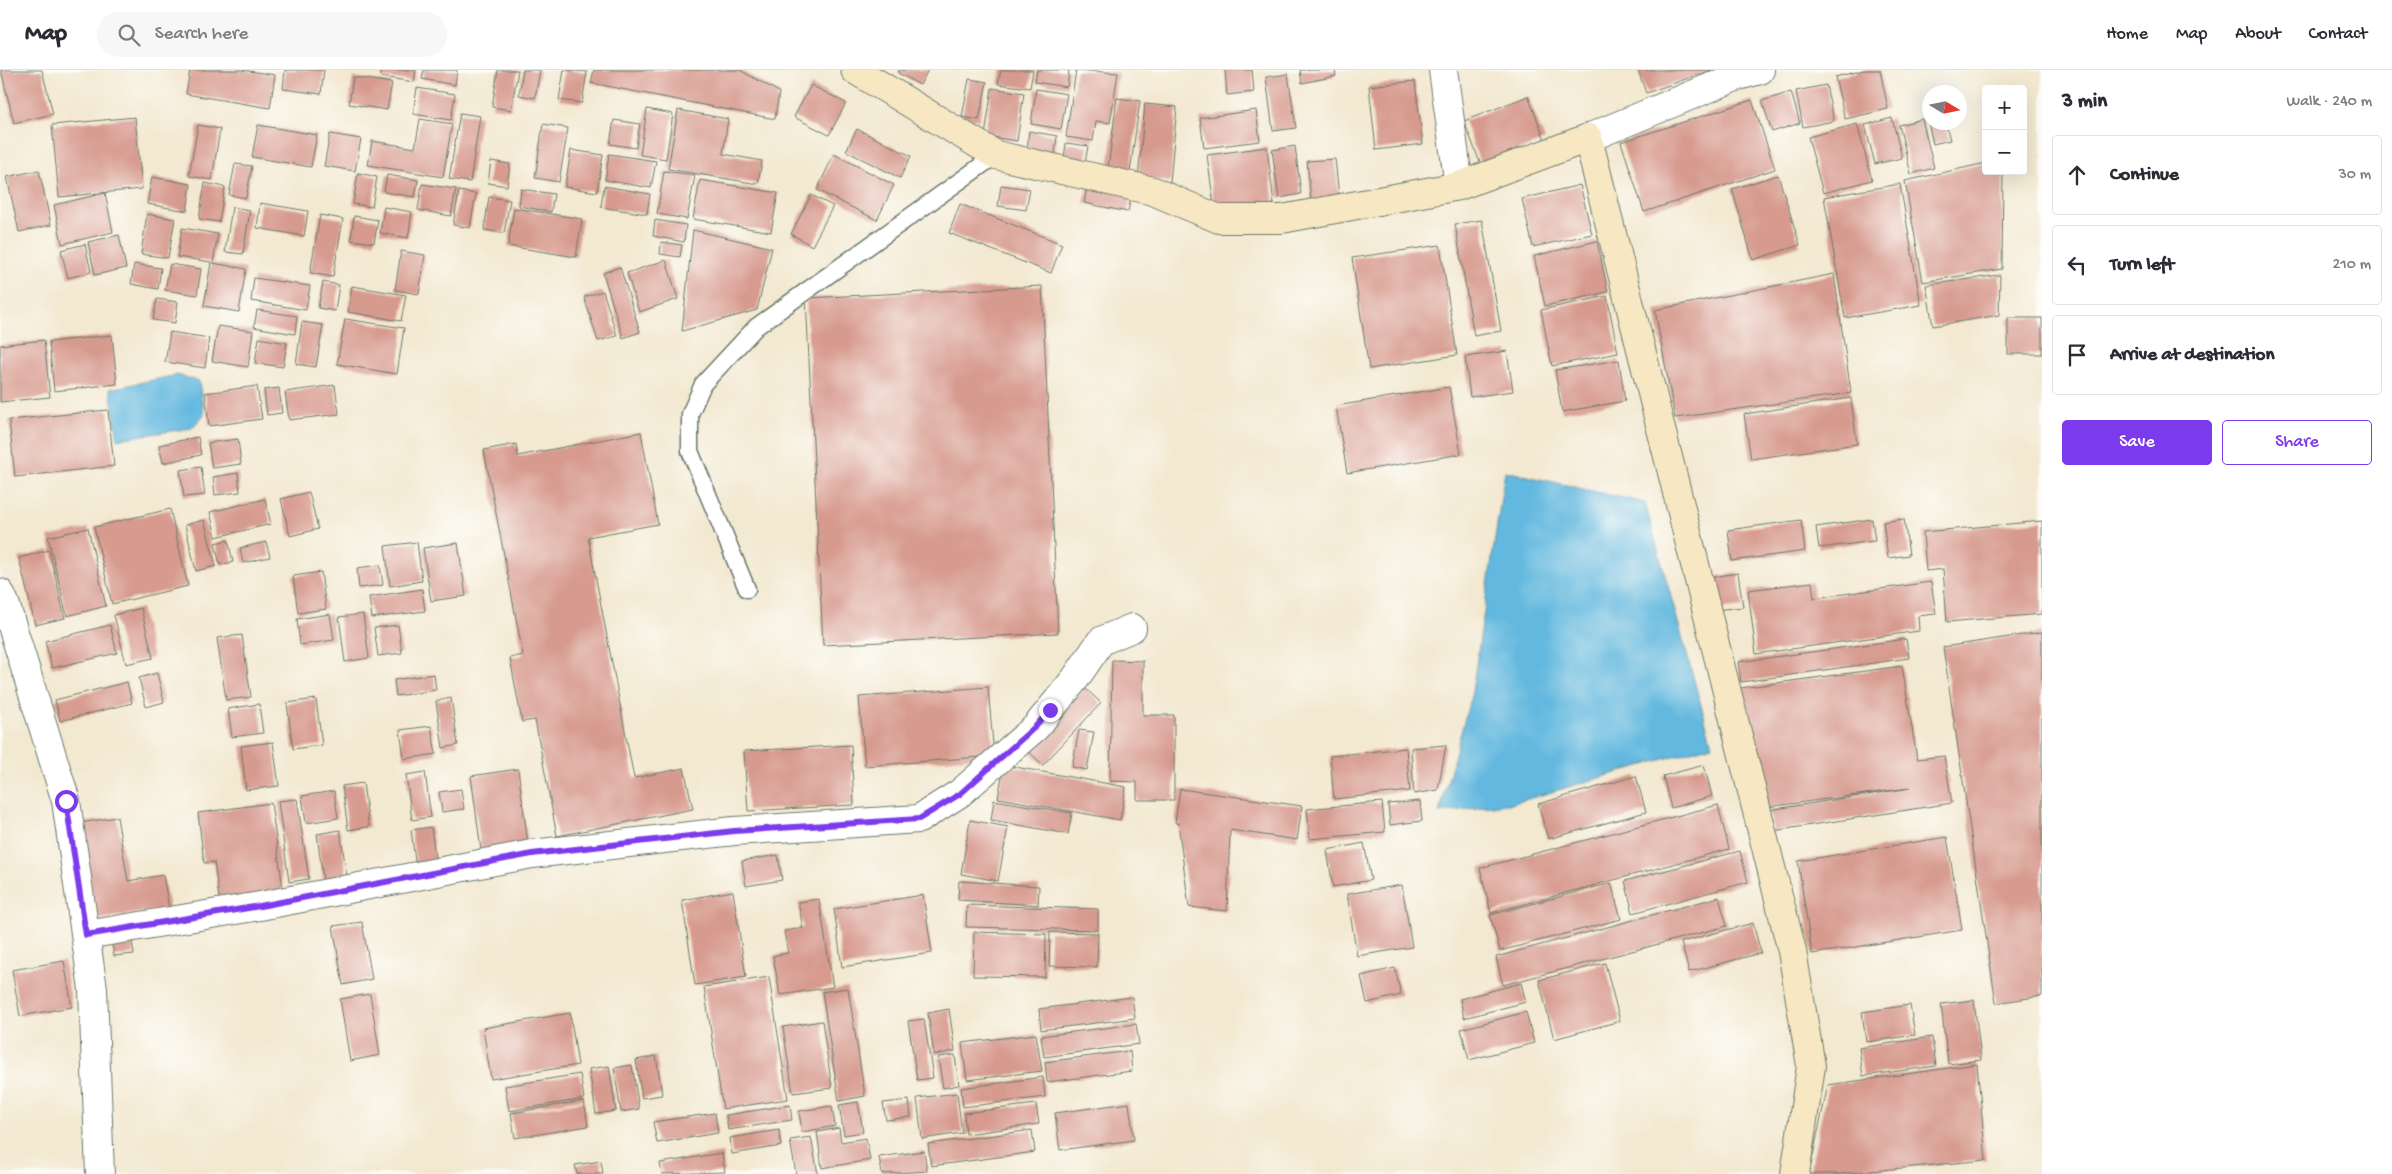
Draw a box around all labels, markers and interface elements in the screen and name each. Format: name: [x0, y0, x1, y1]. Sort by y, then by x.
search box: [97, 12, 447, 57]
text: Map: [25, 20, 67, 49]
icon: search: [115, 21, 143, 49]
text: Search here: [155, 23, 248, 46]
text: Home: [2106, 24, 2148, 45]
text: Map: [2176, 24, 2207, 45]
text: About: [2235, 24, 2281, 45]
text: Contact: [2309, 24, 2367, 45]
north arrow: [1922, 85, 1967, 130]
map controls: [1982, 85, 2027, 175]
button: +: [1982, 85, 2027, 130]
text: 3 min: [2062, 90, 2107, 115]
text: Walk · 240 m: [2287, 93, 2372, 112]
button: −: [1982, 130, 2027, 175]
icon: ahead: [2063, 161, 2091, 189]
text: Continue: [2110, 164, 2179, 187]
text: 30 m: [2338, 166, 2371, 185]
icon: left: [2063, 251, 2091, 279]
text: Turn left: [2110, 254, 2174, 277]
text: 210 m: [2332, 256, 2371, 275]
icon: arrive: [2063, 341, 2091, 369]
text: Arrive at destination: [2110, 344, 2274, 367]
button: Save: [2062, 420, 2212, 465]
button: Share: [2222, 420, 2372, 465]
route end: [1039, 699, 1062, 722]
route start: [55, 790, 78, 813]

